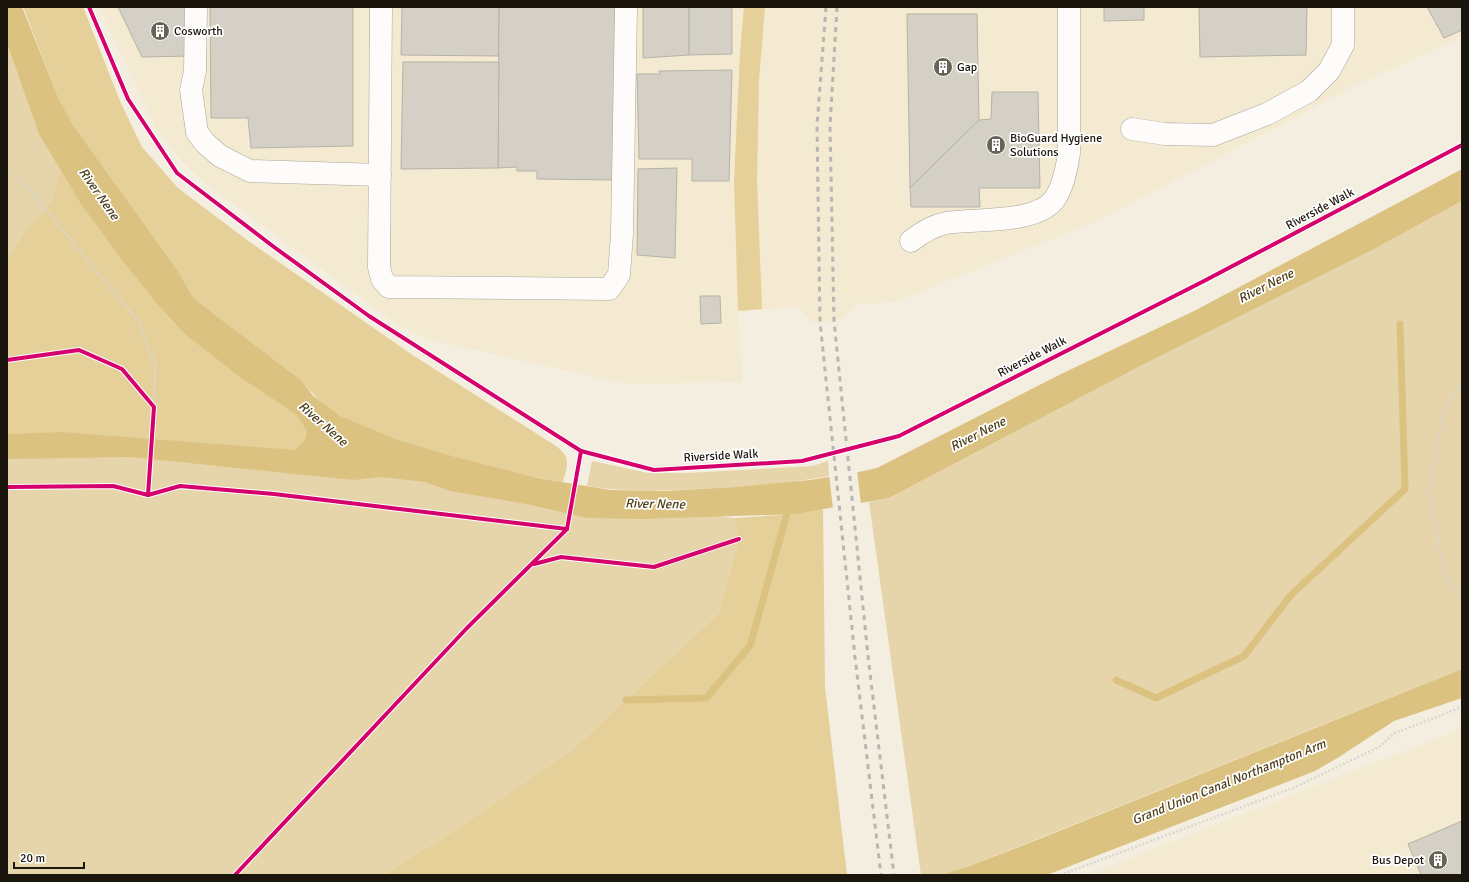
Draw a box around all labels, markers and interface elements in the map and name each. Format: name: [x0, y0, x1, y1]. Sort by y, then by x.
building icon: Cosworth: [149, 20, 171, 42]
place label: Cosworth: [174, 24, 223, 39]
building icon: Gap: [932, 56, 954, 78]
place label: Gap: [957, 60, 977, 75]
place label: BioGuard Hygiene Solutions: [1010, 131, 1102, 160]
building icon: BioGuard Hygiene Solutions: [985, 134, 1007, 156]
water label: River Nene: [75, 165, 124, 224]
street label: Riverside Walk: [1283, 185, 1357, 233]
water label: River Nene: [1236, 265, 1298, 307]
street label: Riverside Walk: [995, 333, 1069, 381]
water label: River Nene: [295, 398, 352, 451]
water label: River Nene: [948, 413, 1010, 455]
street label: Riverside Walk: [683, 447, 759, 465]
water label: River Nene: [625, 495, 687, 513]
water label: Grand Union Canal Northampton Arm: [1130, 735, 1329, 828]
scale bar: [14, 844, 84, 870]
building icon: Bus Depot: [1427, 849, 1449, 871]
text: 20 m: [20, 851, 45, 866]
place label: Bus Depot: [1372, 853, 1424, 868]

